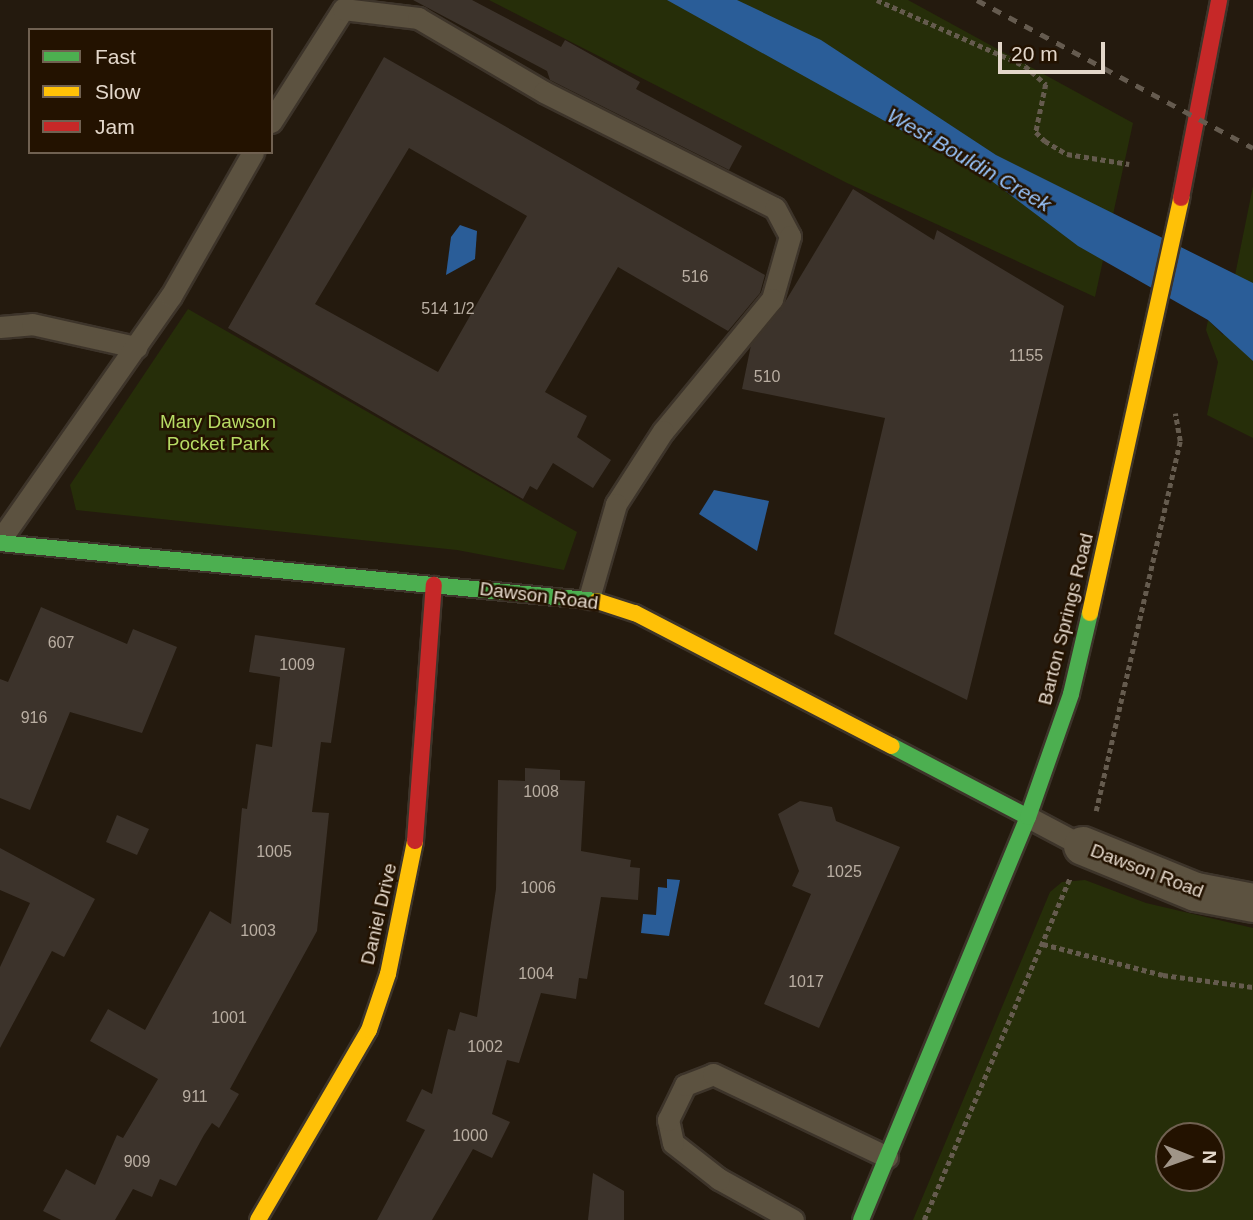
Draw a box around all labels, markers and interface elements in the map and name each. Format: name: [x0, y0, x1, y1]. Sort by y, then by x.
legend: [28, 28, 273, 154]
scale bar: [1001, 28, 1108, 72]
text: 20 m: [1011, 42, 1058, 65]
text: Fast: [95, 45, 136, 68]
text: Slow: [95, 80, 141, 103]
water label: West Bouldin Creek: [883, 103, 1055, 217]
text: Jam: [95, 115, 135, 138]
house number: 516: [682, 267, 708, 287]
house number: 514 1/2: [421, 299, 475, 319]
house number: 1155: [1009, 346, 1043, 366]
house number: 510: [754, 367, 780, 387]
park label: Mary Dawson Pocket Park: [160, 411, 276, 455]
street label: Barton Springs Road: [1034, 531, 1098, 707]
street label: Dawson Road: [478, 577, 600, 615]
house number: 607: [48, 633, 74, 653]
house number: 1009: [279, 655, 315, 675]
house number: 916: [21, 708, 47, 728]
house number: 1008: [523, 782, 559, 802]
street label: Dawson Road: [1087, 839, 1207, 903]
house number: 1005: [256, 842, 292, 862]
street label: Daniel Drive: [356, 861, 402, 967]
house number: 1025: [826, 862, 862, 882]
house number: 1006: [520, 878, 556, 898]
house number: 1003: [240, 921, 276, 941]
house number: 1004: [518, 964, 554, 984]
house number: 1017: [788, 972, 824, 992]
house number: 1001: [211, 1008, 247, 1028]
house number: 1002: [467, 1037, 503, 1057]
house number: 911: [182, 1087, 208, 1107]
north arrow: [1155, 1122, 1225, 1192]
house number: 1000: [452, 1126, 488, 1146]
text: N: [1199, 1150, 1220, 1164]
house number: 909: [124, 1152, 150, 1172]

